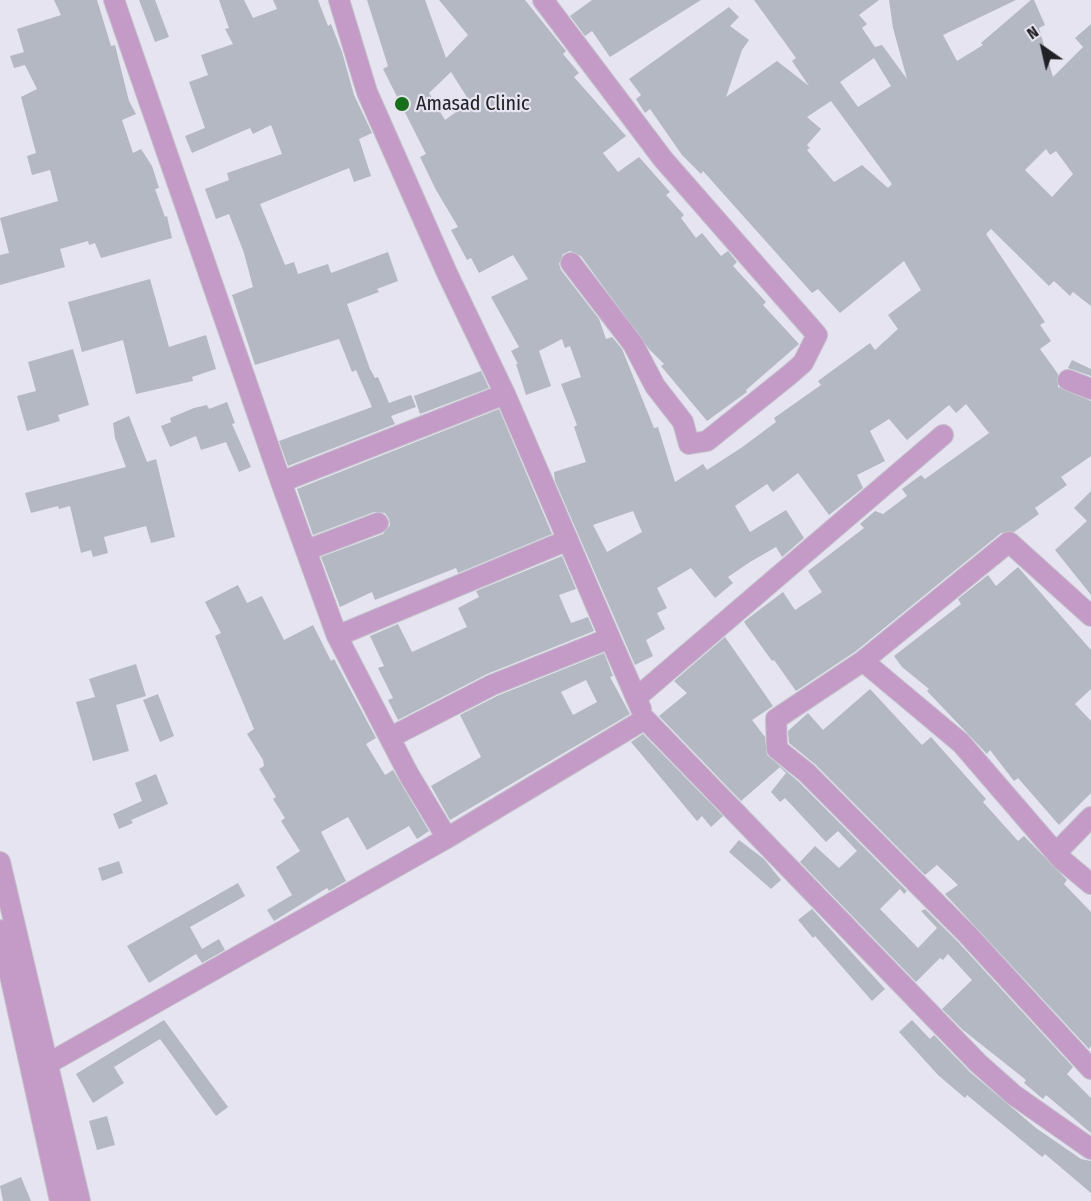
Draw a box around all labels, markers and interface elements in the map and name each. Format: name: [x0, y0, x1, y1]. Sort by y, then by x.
north arrow: [1013, 18, 1073, 78]
text: N: [1023, 22, 1042, 43]
place label: Amasad Clinic: [416, 92, 530, 116]
marker: Amasad Clinic: [393, 95, 411, 113]

